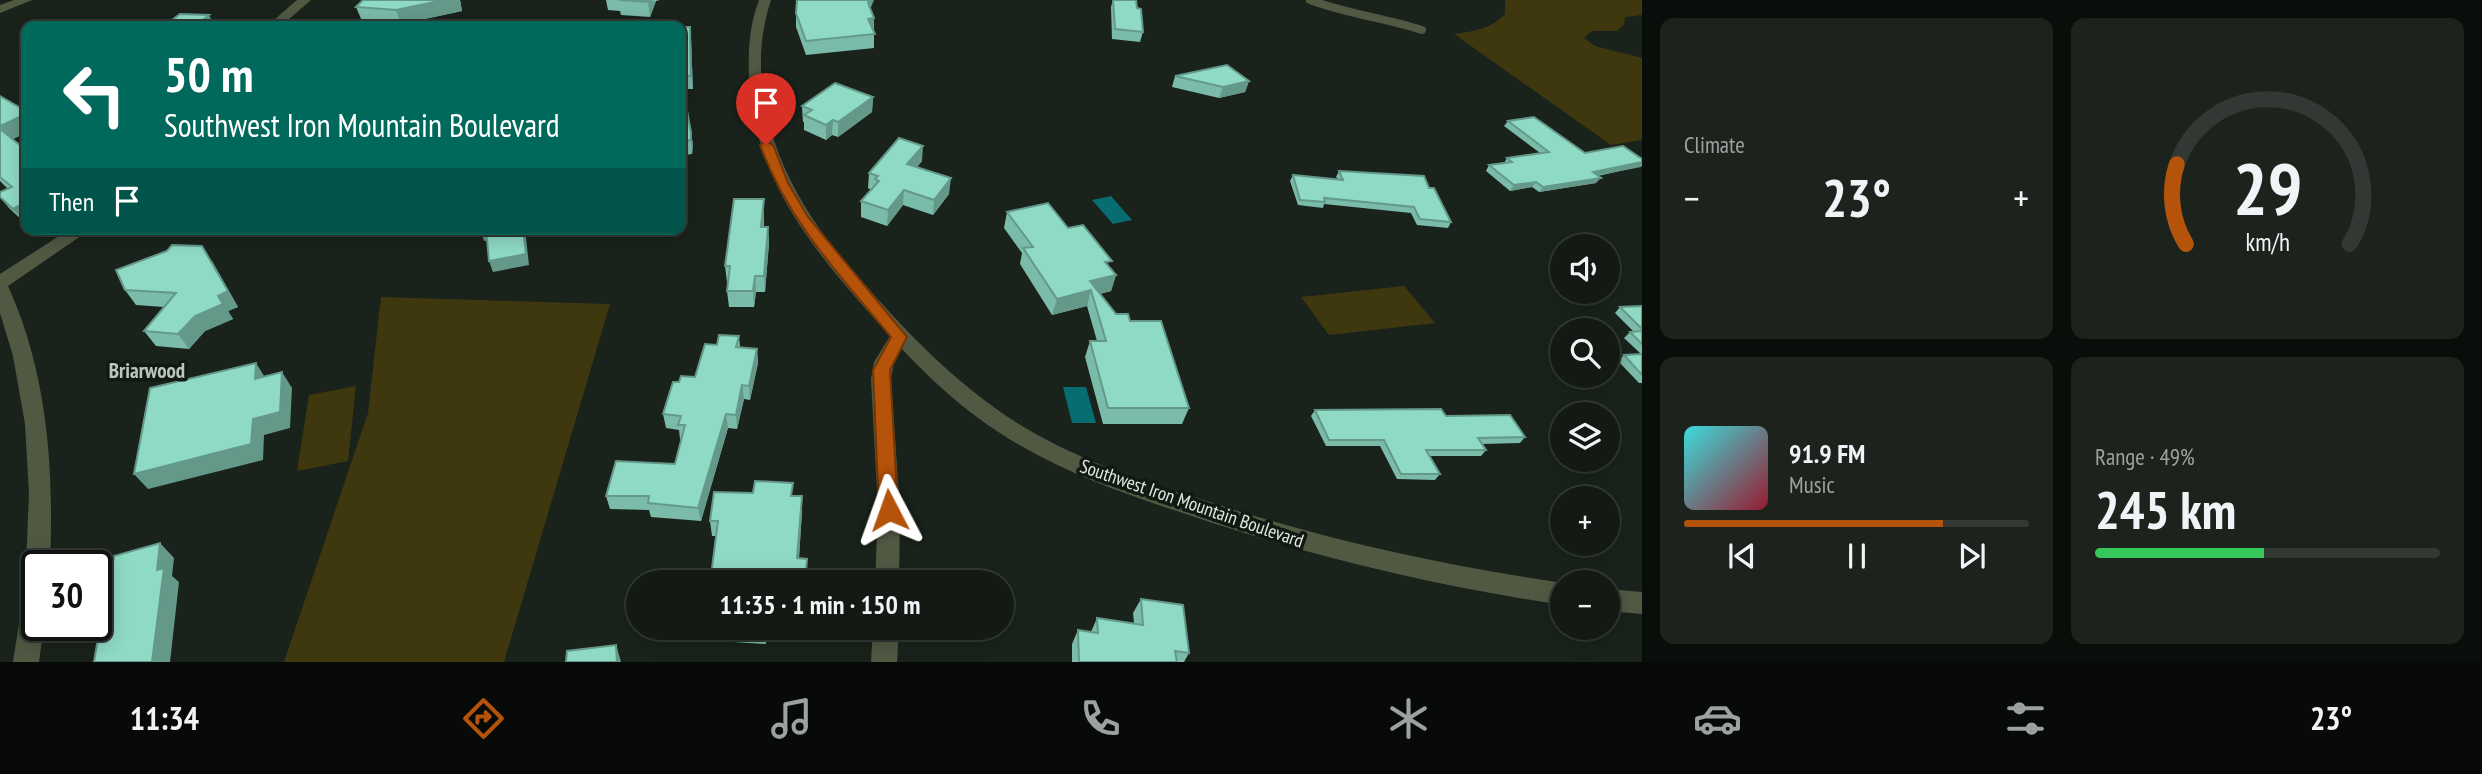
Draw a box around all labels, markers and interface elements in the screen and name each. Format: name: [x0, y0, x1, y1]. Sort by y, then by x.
text: 50 m: [164, 42, 253, 106]
icon: left: [49, 49, 140, 140]
pin: [736, 73, 796, 145]
icon: arrive: [747, 84, 785, 122]
text: Southwest Iron Mountain Boulevard: [164, 104, 560, 146]
text: Climate: [1684, 130, 1745, 159]
text: 29: [2233, 141, 2302, 235]
text: 23°: [1822, 164, 1891, 231]
text: −: [1684, 173, 1700, 222]
text: +: [2013, 173, 2029, 222]
icon: arrive: [108, 182, 146, 220]
text: Then: [49, 185, 94, 218]
text: km/h: [2245, 226, 2290, 258]
map controls: [1550, 234, 1620, 640]
button: sound: [1550, 234, 1620, 304]
button: search: [1550, 318, 1620, 388]
district label: Briarwood: [109, 357, 185, 384]
button: layers: [1550, 402, 1620, 472]
text: 91.9 FM: [1789, 437, 1865, 470]
text: Range · 49%: [2095, 442, 2195, 471]
street label: Southwest Iron Mountain Boulevard: [1077, 453, 1307, 553]
text: Music: [1789, 470, 1835, 499]
position arrow: [852, 473, 926, 547]
text: 245 km: [2095, 476, 2236, 543]
button: +: [1550, 486, 1620, 556]
icon: previous: [1723, 537, 1761, 575]
icon: pause: [1838, 537, 1876, 575]
icon: next: [1953, 537, 1991, 575]
speed limit sign: 30: [21, 550, 112, 641]
button: −: [1550, 570, 1620, 640]
text: 11:35 · 1 min · 150 m: [720, 588, 920, 621]
icon: directions: [459, 694, 508, 743]
icon: music: [767, 694, 816, 743]
icon: phone: [1076, 694, 1125, 743]
icon: climate: [1384, 694, 1433, 743]
icon: car: [1693, 694, 1742, 743]
icon: filters: [2001, 694, 2050, 743]
text: 11:34: [130, 697, 199, 739]
text: 23°: [2310, 697, 2352, 739]

